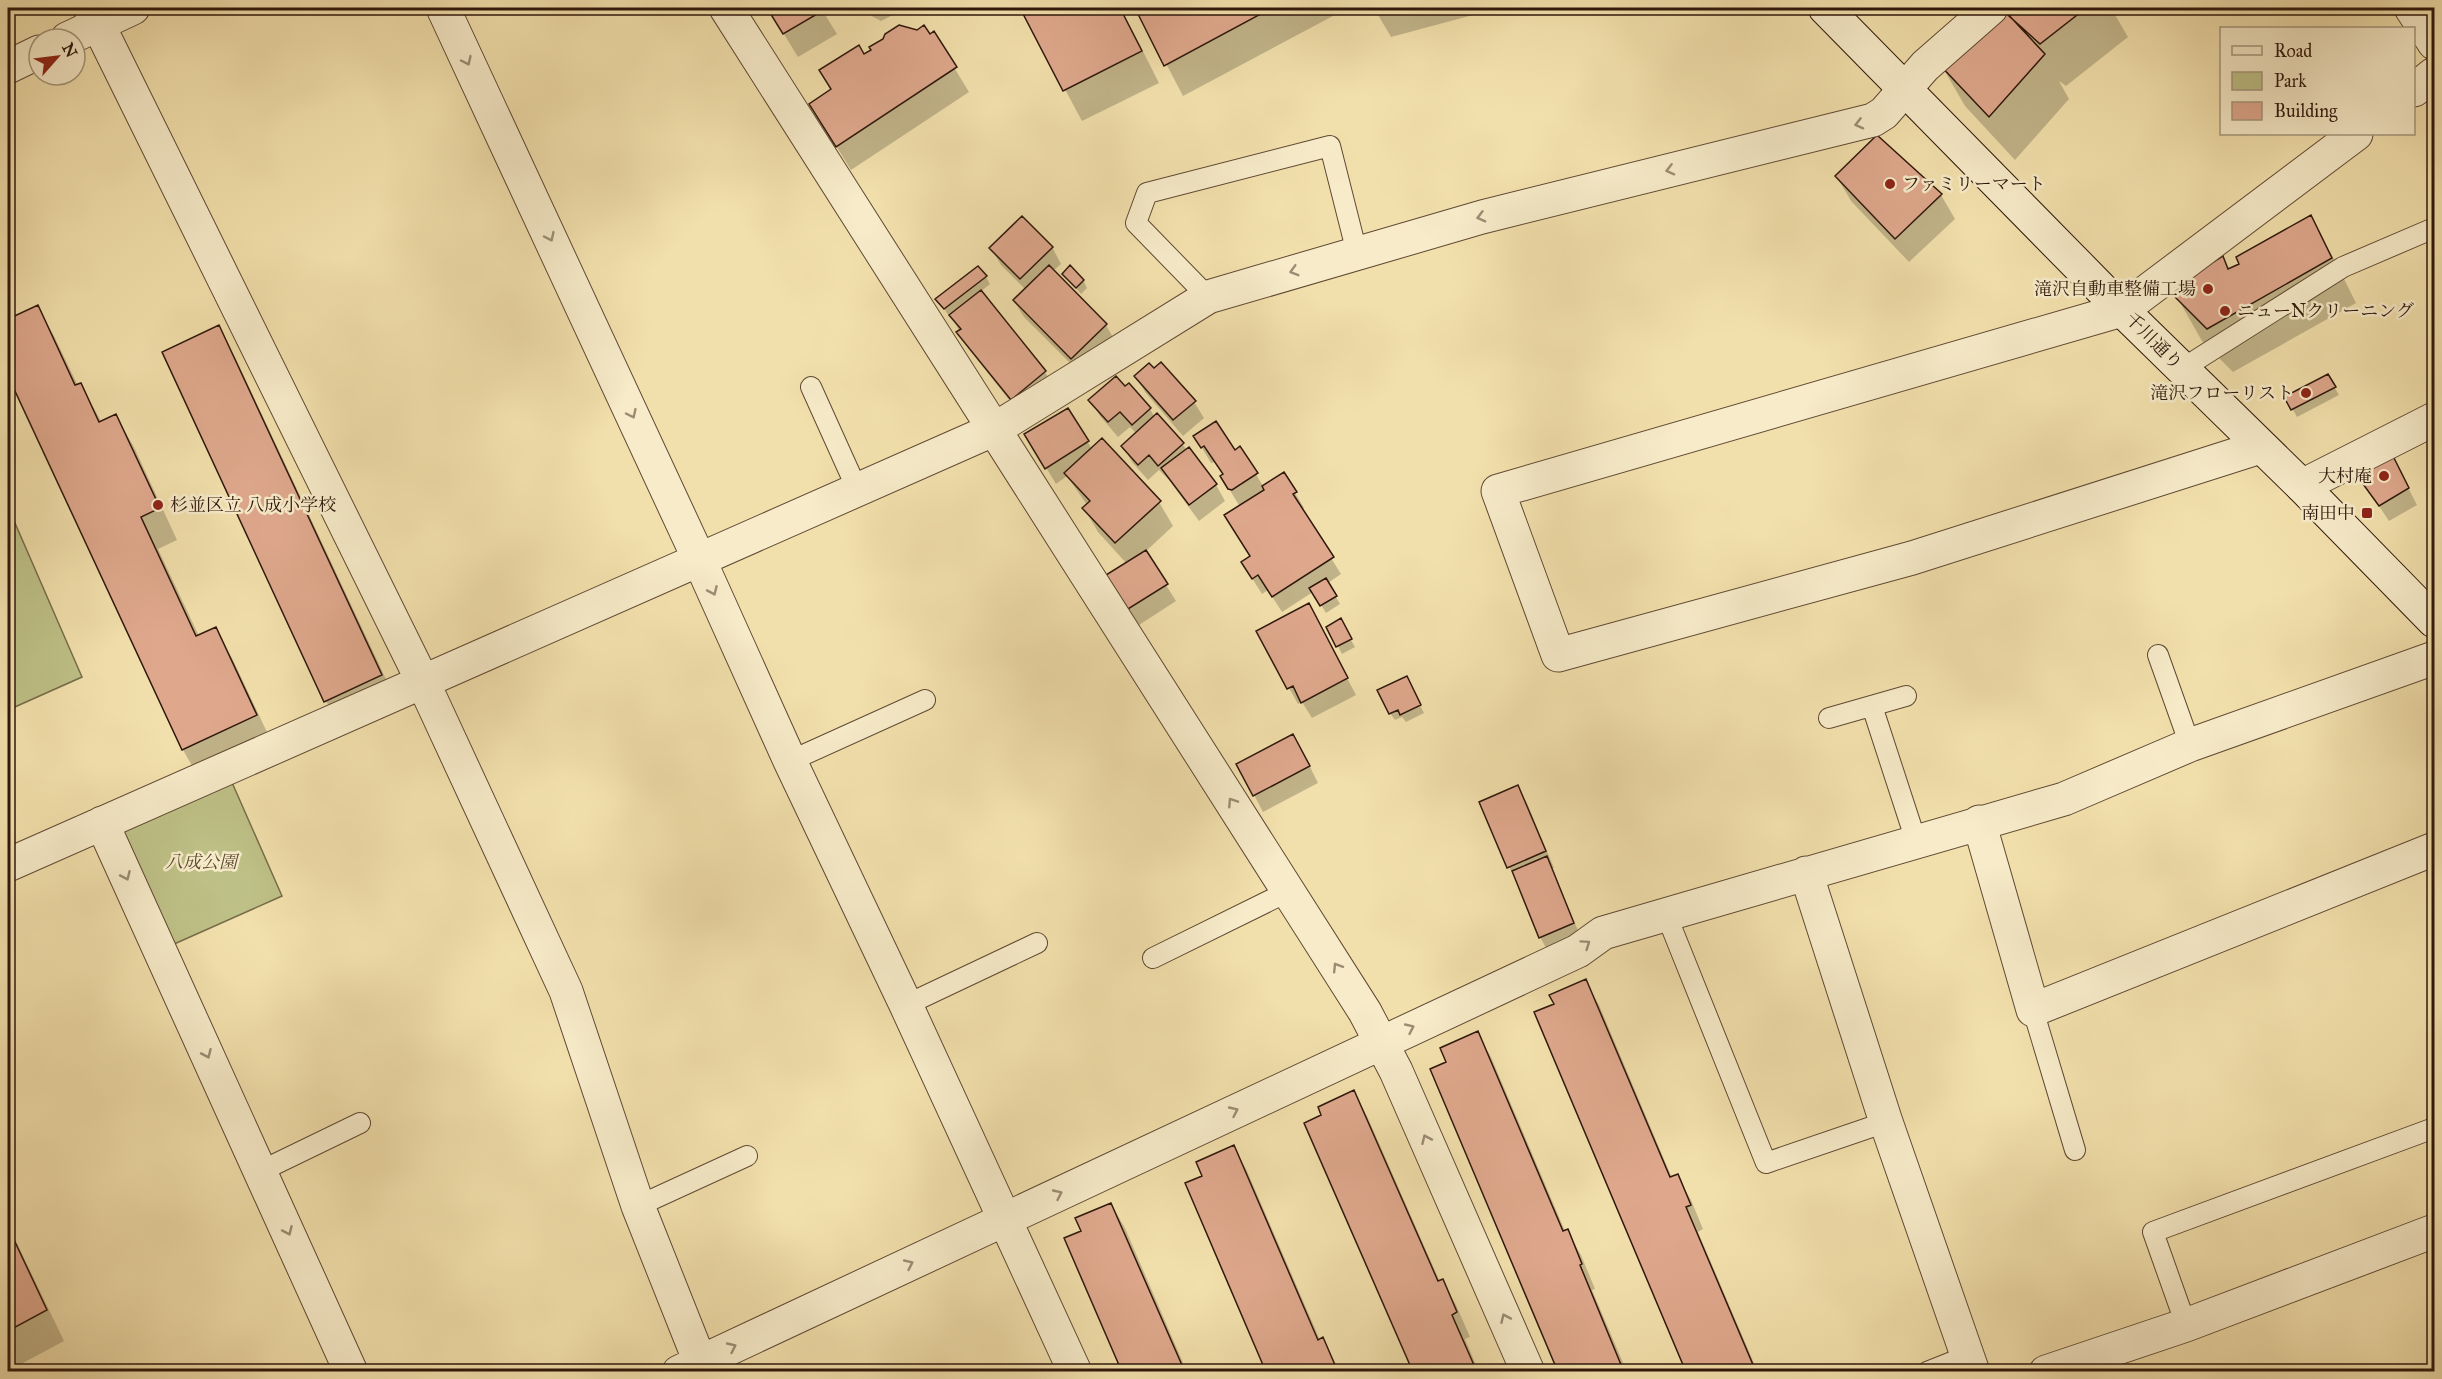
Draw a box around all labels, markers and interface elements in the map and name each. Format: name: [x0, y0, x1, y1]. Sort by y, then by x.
north arrow: [27, 27, 87, 87]
legend: [2220, 27, 2415, 135]
text: N: [58, 40, 82, 61]
text: Road: [2274, 40, 2312, 62]
one-way arrow: [460, 54, 472, 65]
text: Park: [2274, 70, 2307, 92]
text: Building: [2274, 100, 2338, 123]
one-way arrow: [1855, 116, 1865, 129]
one-way arrow: [1665, 163, 1675, 176]
place label: ファミリーマート: [1902, 173, 2046, 195]
marker: ファミリーマート: [1883, 177, 1897, 191]
one-way arrow: [1476, 210, 1487, 222]
one-way arrow: [542, 231, 554, 242]
one-way arrow: [1289, 264, 1299, 276]
place label: 滝沢自動車整備工場: [2034, 278, 2196, 300]
marker: 滝沢自動車整備工場: [2201, 282, 2215, 296]
place label: ニューNクリーニング: [2237, 300, 2414, 322]
marker: ニューNクリーニング: [2218, 304, 2232, 318]
street label: 千川通り: [2121, 308, 2187, 374]
place label: 滝沢フローリスト: [2150, 382, 2294, 404]
marker: 滝沢フローリスト: [2299, 386, 2313, 400]
one-way arrow: [624, 408, 636, 419]
place label: 大村庵: [2318, 465, 2372, 487]
marker: 大村庵: [2377, 469, 2391, 483]
place label: 杉並区立 八成小学校: [170, 494, 336, 516]
marker: 杉並区立 八成小学校: [151, 498, 165, 512]
place label: 南田中: [2301, 502, 2355, 524]
marker: 南田中: [2360, 506, 2374, 520]
one-way arrow: [706, 585, 718, 596]
one-way arrow: [1228, 798, 1239, 809]
park label: 八成公園: [165, 851, 240, 873]
one-way arrow: [119, 870, 131, 881]
one-way arrow: [1580, 941, 1591, 952]
one-way arrow: [1333, 962, 1344, 973]
one-way arrow: [1404, 1023, 1415, 1035]
one-way arrow: [199, 1047, 211, 1058]
one-way arrow: [1227, 1106, 1238, 1118]
one-way arrow: [1422, 1135, 1434, 1146]
one-way arrow: [1051, 1190, 1062, 1202]
one-way arrow: [281, 1225, 293, 1236]
one-way arrow: [902, 1259, 913, 1271]
one-way arrow: [1500, 1313, 1512, 1324]
one-way arrow: [726, 1342, 737, 1354]

